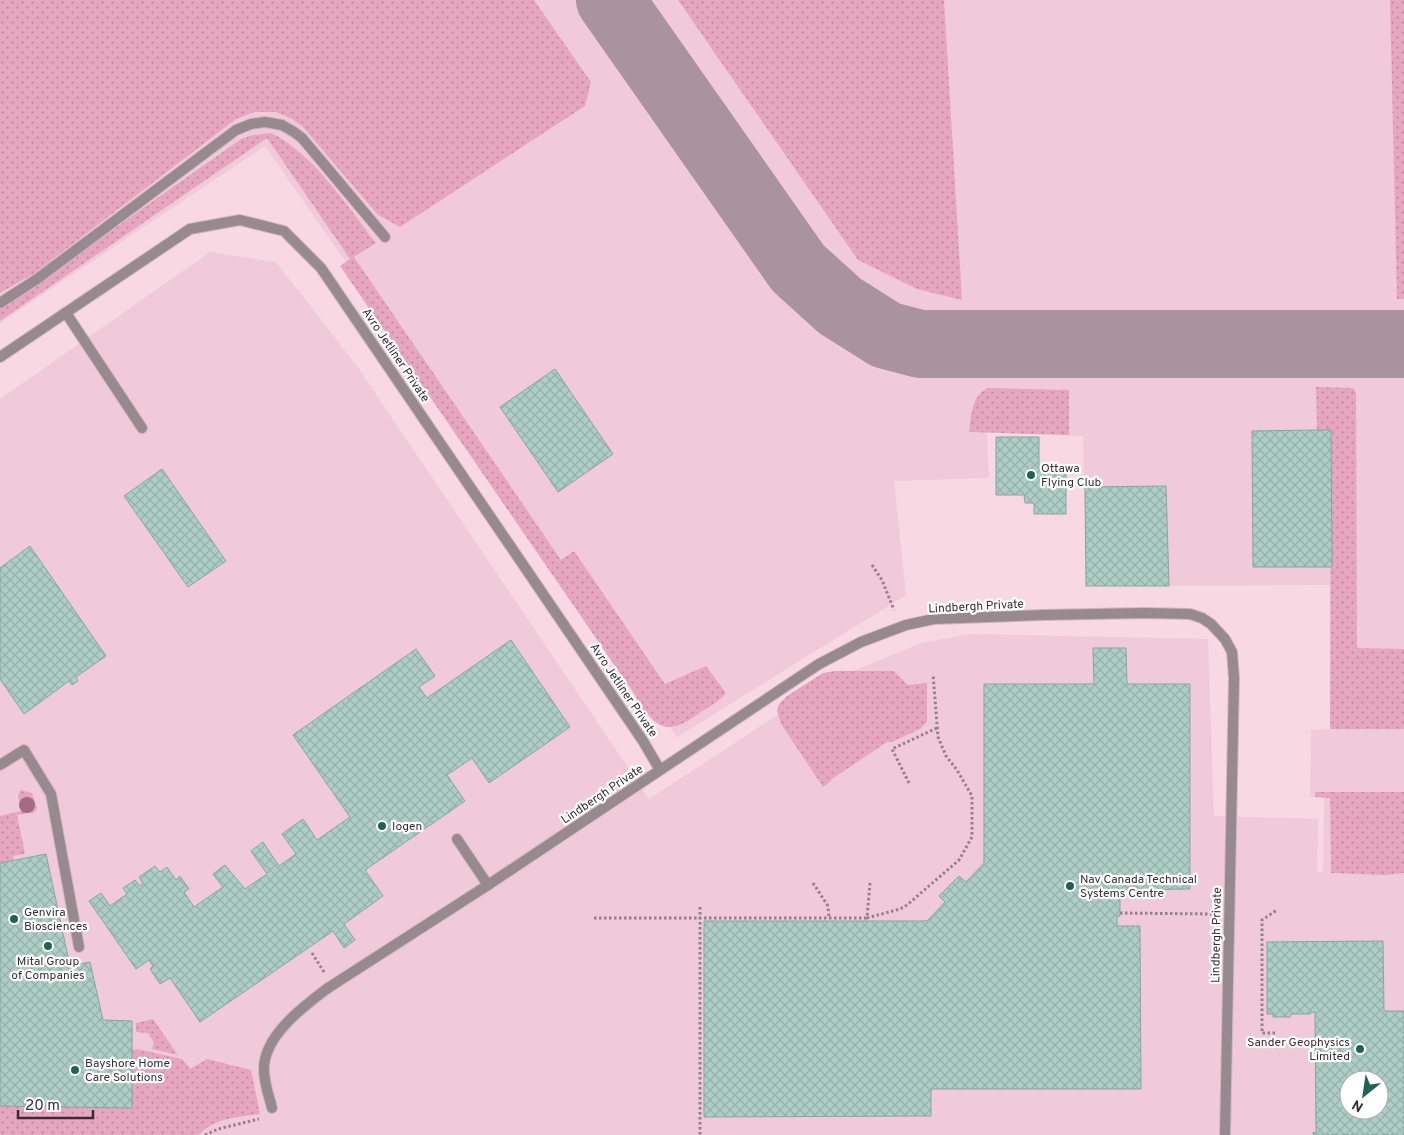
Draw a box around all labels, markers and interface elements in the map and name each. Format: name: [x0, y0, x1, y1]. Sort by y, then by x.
street label: Avro Jetliner Private: [358, 305, 433, 406]
place label: Ottawa Flying Club: [1041, 461, 1101, 491]
marker: Ottawa Flying Club: [1025, 469, 1037, 481]
street label: Lindbergh Private: [928, 597, 1024, 617]
street label: Avro Jetliner Private: [586, 640, 661, 741]
street label: Lindbergh Private: [558, 761, 647, 828]
place label: Iogen: [392, 819, 422, 835]
marker: Iogen: [376, 820, 388, 832]
place label: Nav Canada Technical Systems Centre: [1080, 872, 1197, 902]
marker: Nav Canada Technical Systems Centre: [1064, 880, 1076, 892]
street label: Lindbergh Private: [1208, 887, 1226, 983]
place label: Genvira Biosciences: [24, 905, 88, 935]
marker: Genvira Biosciences: [8, 913, 20, 925]
marker: Mital Group of Companies: [42, 940, 54, 952]
place label: Mital Group of Companies: [11, 954, 85, 984]
place label: Sander Geophysics Limited: [1247, 1035, 1350, 1065]
marker: Sander Geophysics Limited: [1354, 1043, 1366, 1055]
place label: Bayshore Home Care Solutions: [85, 1056, 170, 1086]
marker: Bayshore Home Care Solutions: [69, 1064, 81, 1076]
north arrow: [1339, 1070, 1389, 1120]
scale bar: [18, 1088, 92, 1120]
text: N: [1350, 1095, 1367, 1115]
text: 20 m: [25, 1097, 60, 1116]

